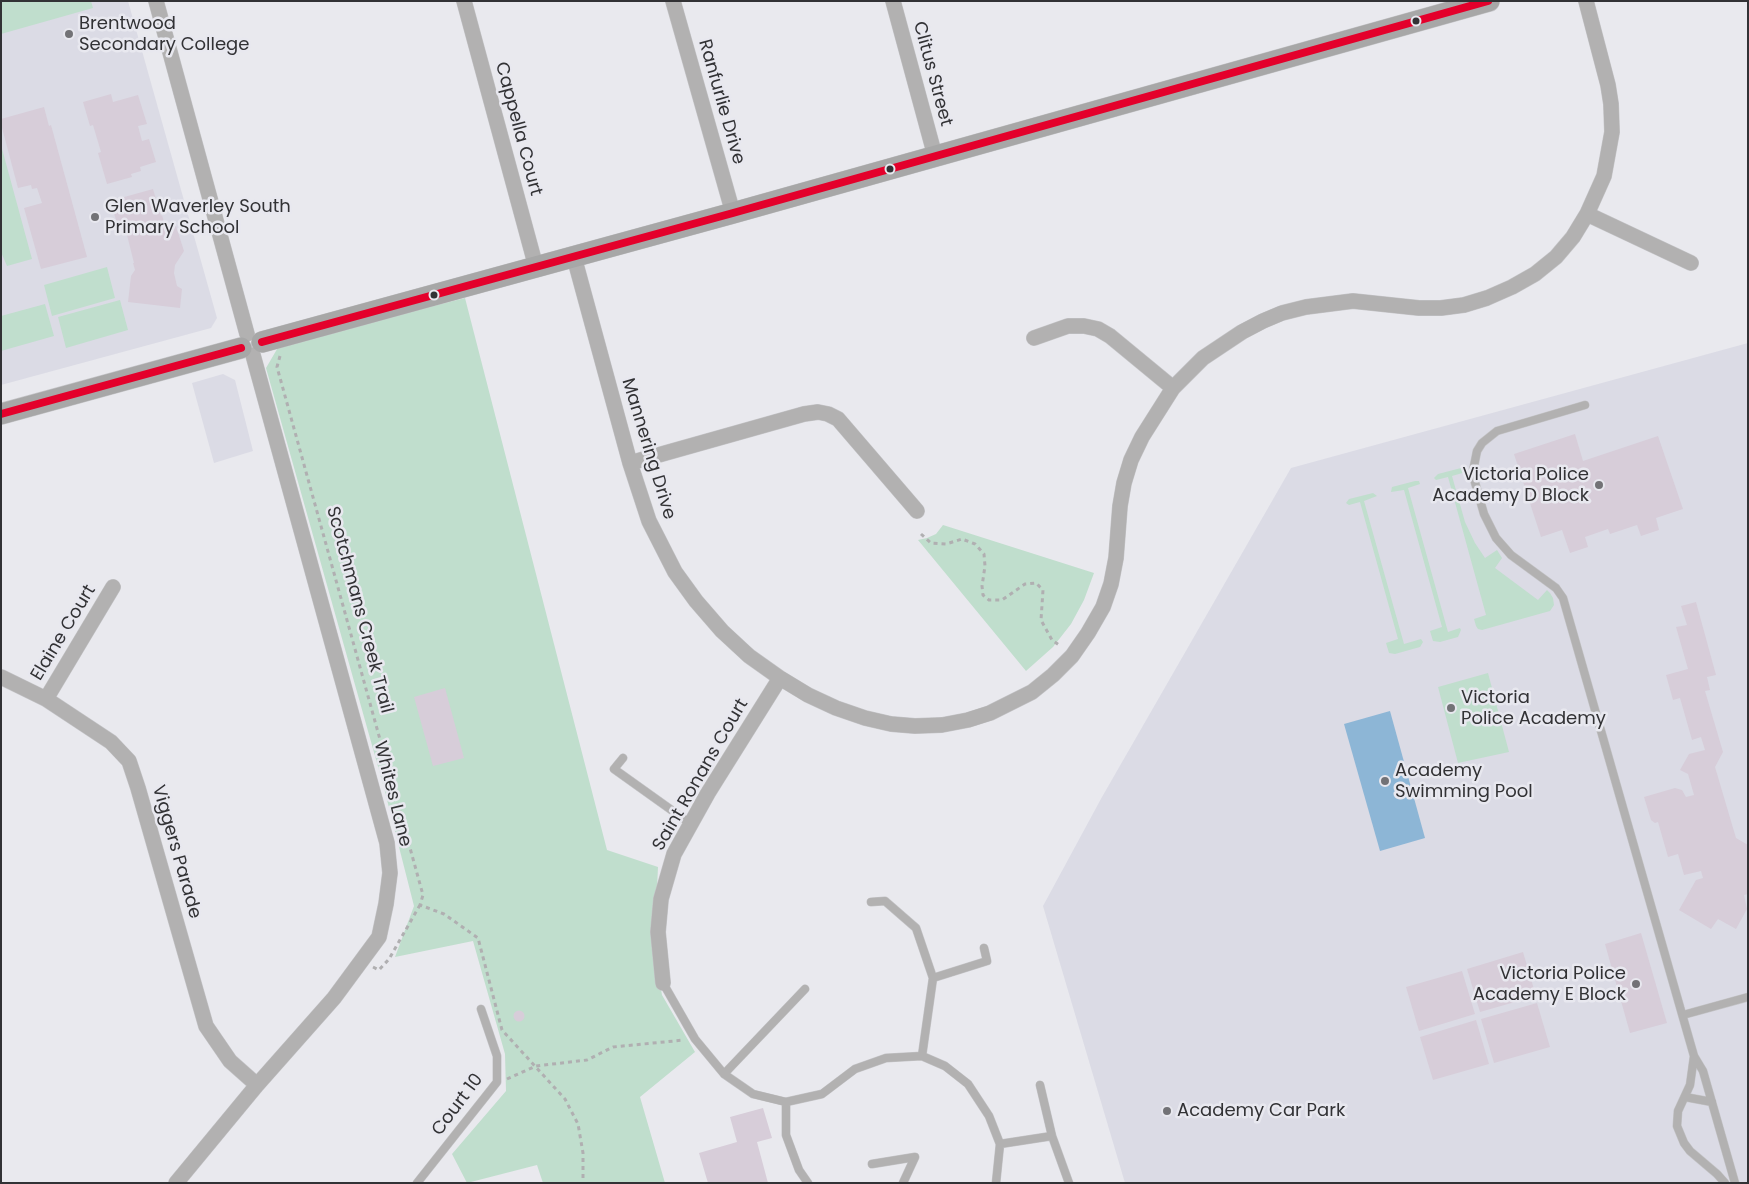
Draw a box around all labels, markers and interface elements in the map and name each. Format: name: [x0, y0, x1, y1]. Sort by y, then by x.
place label: Brentwood Secondary College: [79, 13, 249, 56]
unlabelled marker: [1411, 16, 1421, 26]
street label: Clitus Street: [908, 19, 956, 129]
marker: Brentwood Secondary College: [63, 28, 75, 40]
street label: Ranfurlie Drive: [693, 37, 749, 167]
street label: Cappella Court: [490, 60, 546, 198]
unlabelled marker: [885, 164, 895, 174]
place label: Glen Waverley South Primary School: [105, 196, 291, 238]
marker: Glen Waverley South Primary School: [89, 211, 101, 223]
unlabelled marker: [429, 290, 439, 300]
street label: Mannering Drive: [616, 376, 680, 522]
place label: Victoria Police Academy D Block: [1432, 464, 1589, 506]
marker: Victoria Police Academy D Block: [1593, 479, 1605, 491]
street label: Scotchmans Creek Trail: [321, 504, 397, 716]
street label: Elaine Court: [27, 581, 101, 685]
place label: Victoria Police Academy: [1461, 687, 1606, 730]
street label: Saint Ronans Court: [649, 695, 753, 855]
marker: Victoria Police Academy: [1445, 702, 1457, 714]
street label: Whites Lane: [368, 739, 416, 849]
place label: Academy Swimming Pool: [1395, 760, 1533, 802]
marker: Academy Swimming Pool: [1379, 775, 1391, 787]
street label: Viggers Parade: [147, 783, 205, 921]
place label: Victoria Police Academy E Block: [1473, 963, 1626, 1006]
marker: Victoria Police Academy E Block: [1630, 978, 1642, 990]
street label: Court 10: [428, 1070, 488, 1140]
place label: Academy Car Park: [1177, 1100, 1345, 1122]
marker: Academy Car Park: [1161, 1105, 1173, 1117]

